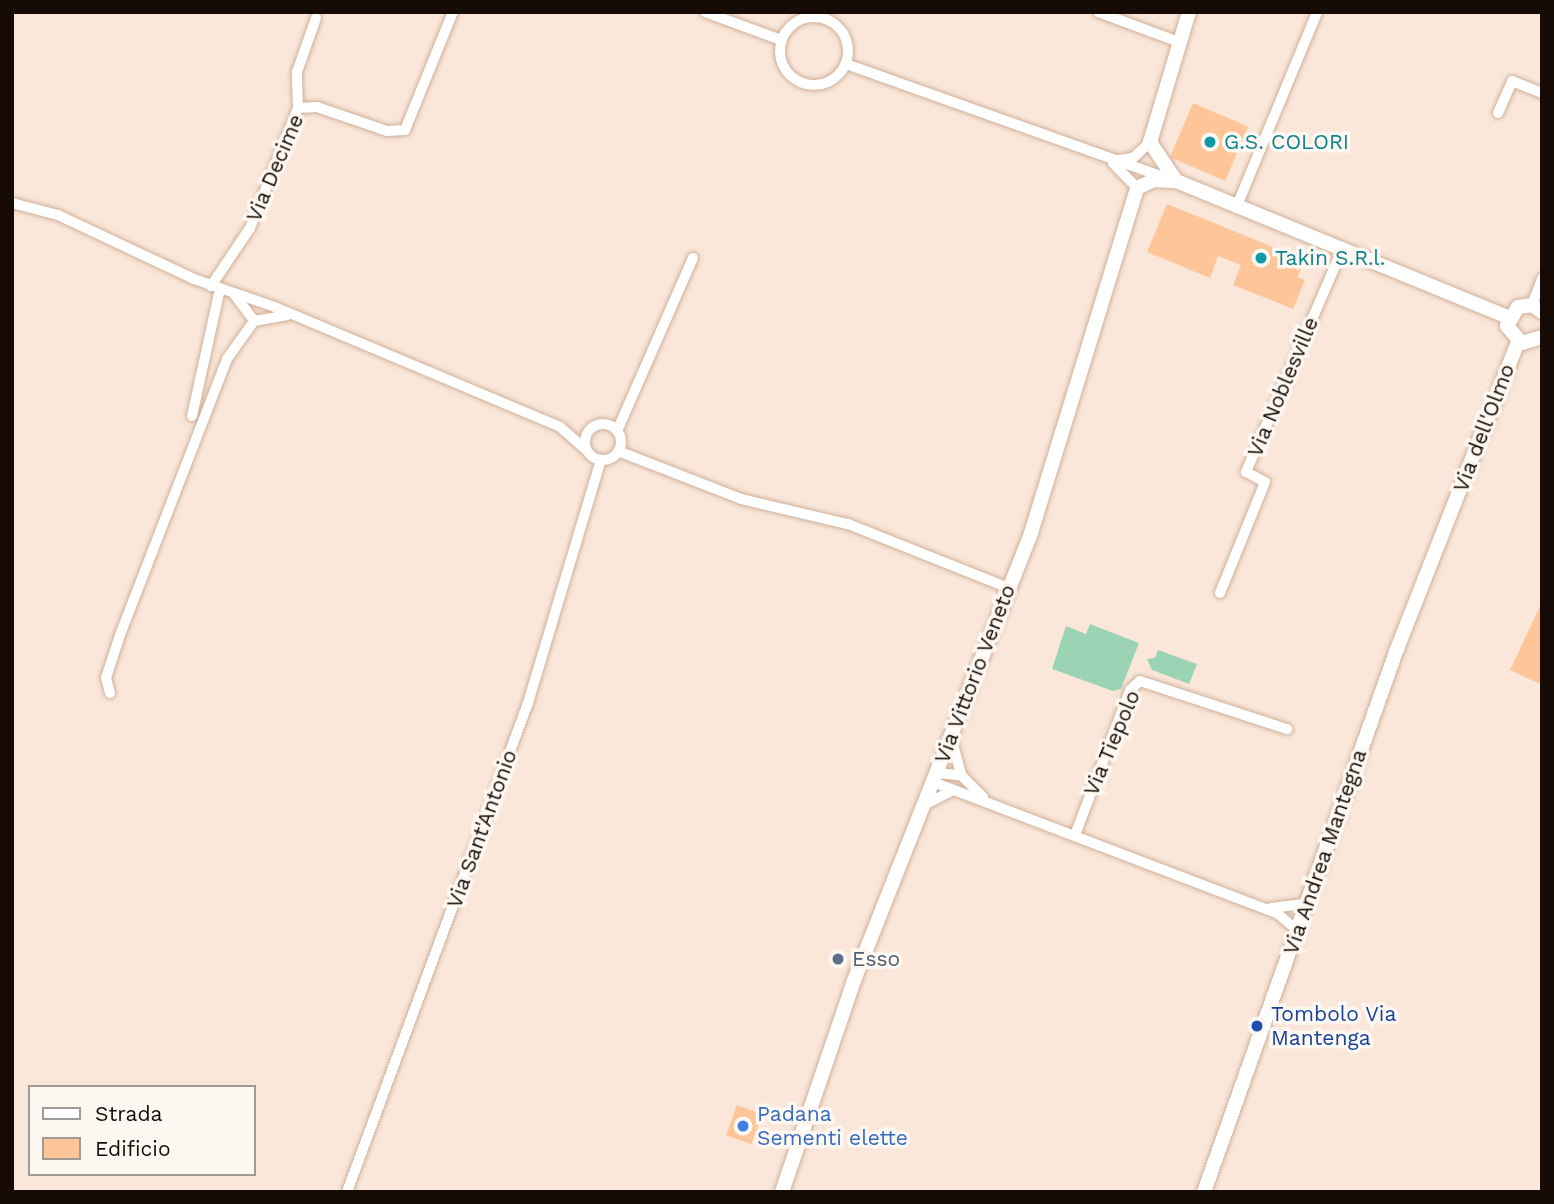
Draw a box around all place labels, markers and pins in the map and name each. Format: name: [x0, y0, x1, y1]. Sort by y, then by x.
place label: G.S. COLORI: [1224, 129, 1349, 155]
marker: G.S. COLORI: [1202, 134, 1218, 150]
place label: Takin S.R.l.: [1275, 245, 1385, 271]
marker: Takin S.R.l.: [1253, 250, 1269, 266]
place label: Esso: [852, 946, 900, 972]
marker: Esso: [830, 951, 846, 967]
place label: Tombolo Via Mantenga: [1271, 1001, 1397, 1051]
marker: Tombolo Via Mantenga: [1249, 1018, 1265, 1034]
place label: Padana Sementi elette: [757, 1101, 908, 1151]
marker: Padana Sementi elette: [735, 1118, 751, 1134]

